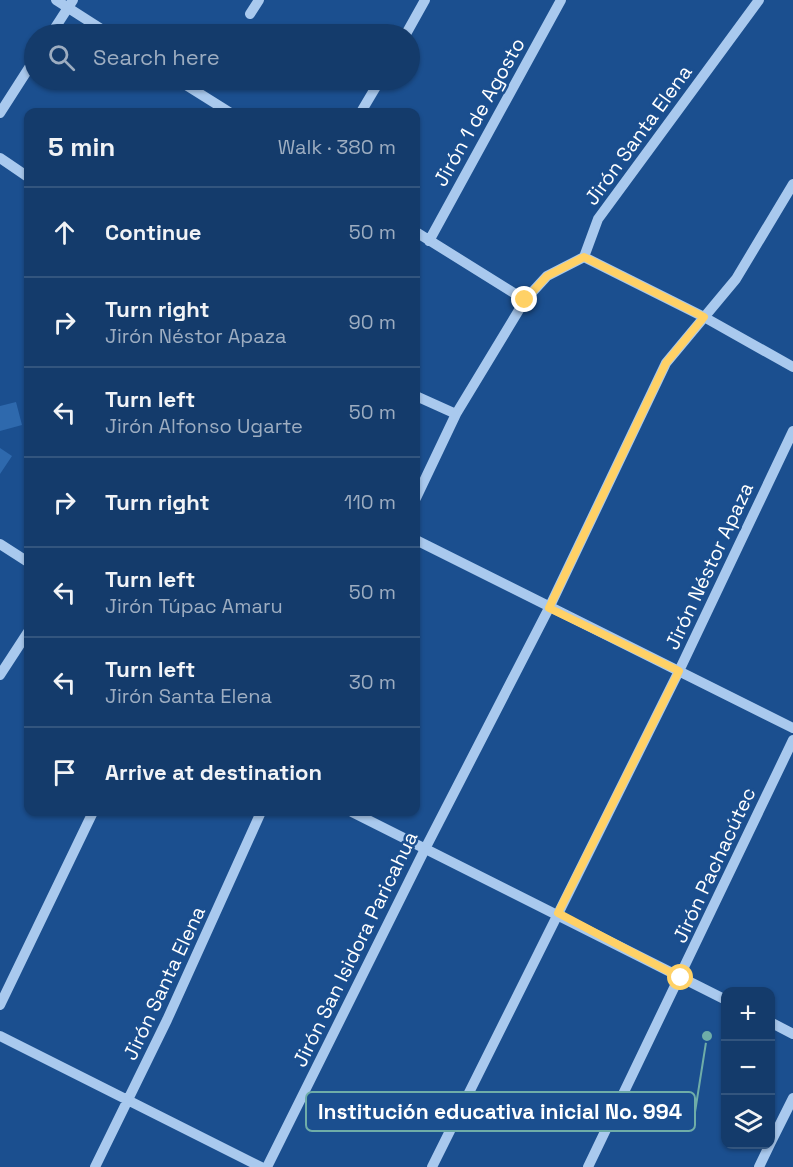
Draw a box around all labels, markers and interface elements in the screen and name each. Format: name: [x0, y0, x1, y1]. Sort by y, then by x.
search box: [24, 24, 420, 90]
street label: Jirón 1 de Agosto: [427, 33, 531, 191]
icon: search: [45, 41, 78, 74]
text: Search here: [93, 43, 220, 71]
street label: Jirón Santa Elena: [578, 60, 698, 210]
text: 5 min: [48, 130, 115, 164]
text: Walk · 380 m: [278, 134, 396, 160]
icon: ahead: [48, 216, 81, 249]
text: Continue: [105, 218, 201, 246]
text: 50 m: [349, 219, 396, 245]
route end: [511, 286, 537, 312]
text: Turn right: [105, 295, 210, 323]
icon: right: [48, 306, 81, 339]
text: 90 m: [349, 309, 396, 335]
text: Jirón Néstor Apaza: [105, 323, 287, 349]
text: Turn left: [105, 385, 195, 413]
icon: left: [48, 396, 81, 429]
text: 50 m: [349, 399, 396, 425]
text: Jirón Alfonso Ugarte: [105, 413, 303, 439]
street label: Jirón Néstor Apaza: [659, 478, 759, 654]
icon: right: [48, 486, 81, 519]
text: Turn right: [105, 488, 210, 516]
text: 110 m: [344, 489, 396, 515]
text: Turn left: [105, 565, 195, 593]
icon: left: [48, 576, 81, 609]
text: 50 m: [349, 579, 396, 605]
text: Jirón Túpac Amaru: [105, 593, 283, 619]
text: Turn left: [105, 655, 195, 683]
icon: left: [48, 666, 81, 699]
text: 30 m: [349, 669, 396, 695]
text: Jirón Santa Elena: [105, 683, 272, 709]
icon: arrive: [48, 756, 81, 789]
text: Arrive at destination: [105, 758, 322, 786]
street label: Jirón Pachacútec: [667, 783, 761, 947]
street label: Jirón San Isidora Paricahua: [286, 827, 424, 1071]
street label: Jirón Santa Elena: [117, 902, 211, 1064]
route start: [667, 964, 693, 990]
map controls: [721, 987, 775, 1149]
button: +: [721, 987, 775, 1041]
button: −: [721, 1041, 775, 1095]
callout: Institución educativa inicial No. 994: [306, 1092, 695, 1131]
button: layers: [721, 1095, 775, 1149]
text: Institución educativa inicial No. 994: [318, 1098, 682, 1125]

